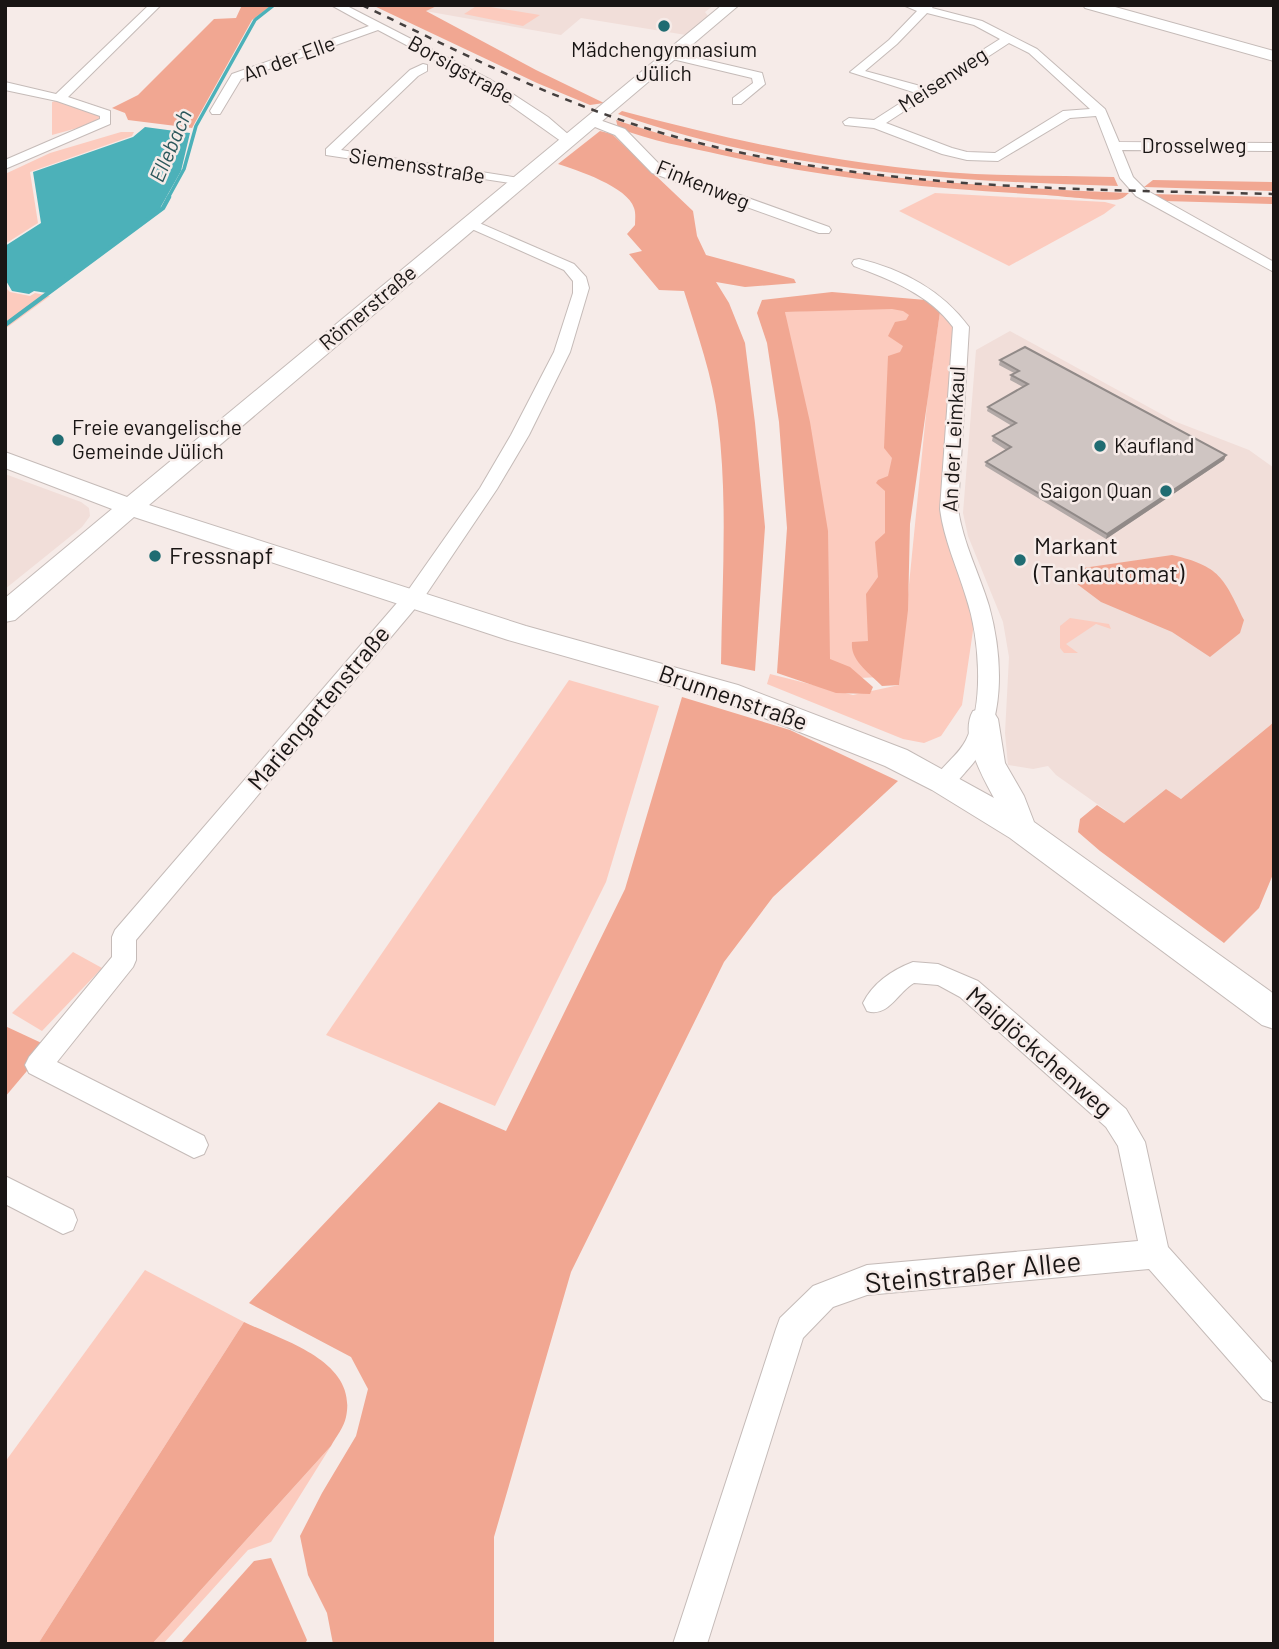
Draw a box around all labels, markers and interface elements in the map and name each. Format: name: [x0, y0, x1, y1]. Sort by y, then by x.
marker: Mädchengymnasium Jülich: [656, 18, 672, 34]
street label: An der Elle: [239, 29, 338, 86]
street label: Borsigstraße: [404, 29, 519, 108]
place label: Mädchengymnasium Jülich: [571, 36, 757, 85]
street label: Meisenweg: [893, 41, 991, 117]
water label: Ellebach: [143, 105, 196, 185]
street label: Drosselweg: [1141, 132, 1247, 157]
street label: Siemensstraße: [347, 141, 487, 188]
street label: Finkenweg: [653, 154, 754, 214]
street label: Römerstraße: [313, 259, 421, 355]
street label: An der Leimkaul: [936, 365, 969, 512]
place label: Freie evangelische Gemeinde Jülich: [72, 414, 242, 463]
marker: Freie evangelische Gemeinde Jülich: [50, 432, 66, 448]
place label: Kaufland: [1114, 432, 1195, 457]
marker: Kaufland: [1092, 438, 1108, 454]
place label: Saigon Quan: [1040, 477, 1152, 502]
marker: Saigon Quan: [1158, 483, 1174, 499]
place label: Markant (Tankautomat): [1033, 530, 1185, 587]
place label: Fressnapf: [169, 540, 273, 569]
marker: Fressnapf: [147, 548, 163, 564]
marker: Markant (Tankautomat): [1012, 552, 1028, 568]
street label: Mariengartenstraße: [241, 619, 395, 795]
street label: Brunnenstraße: [655, 658, 812, 736]
street label: Maiglöckchenweg: [961, 980, 1119, 1122]
street label: Steinstraßer Allee: [863, 1243, 1083, 1299]

